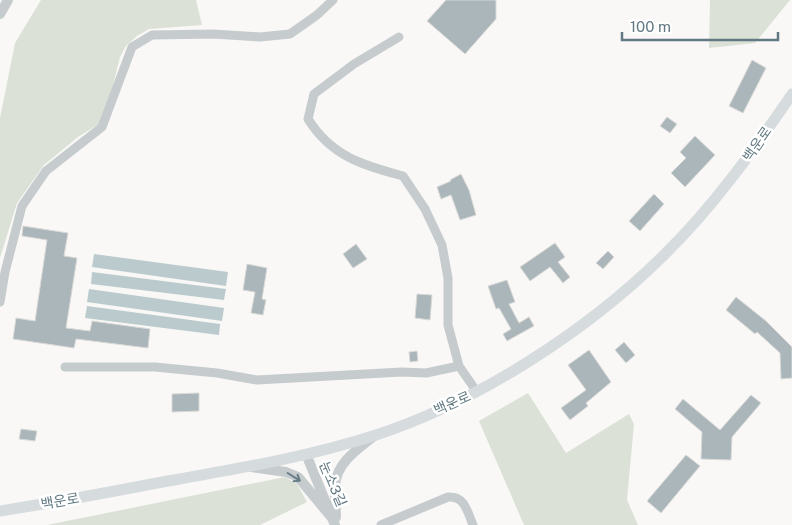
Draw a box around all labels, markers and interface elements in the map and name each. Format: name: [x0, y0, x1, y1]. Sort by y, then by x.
scale bar: [622, 10, 778, 42]
text: 100 m: [630, 18, 671, 35]
street label: 백운로: [739, 123, 775, 164]
street label: 백운로: [431, 388, 473, 418]
street label: 눈소3길: [316, 459, 350, 509]
one-way arrow: [287, 471, 301, 482]
street label: 백운로: [40, 490, 81, 512]

